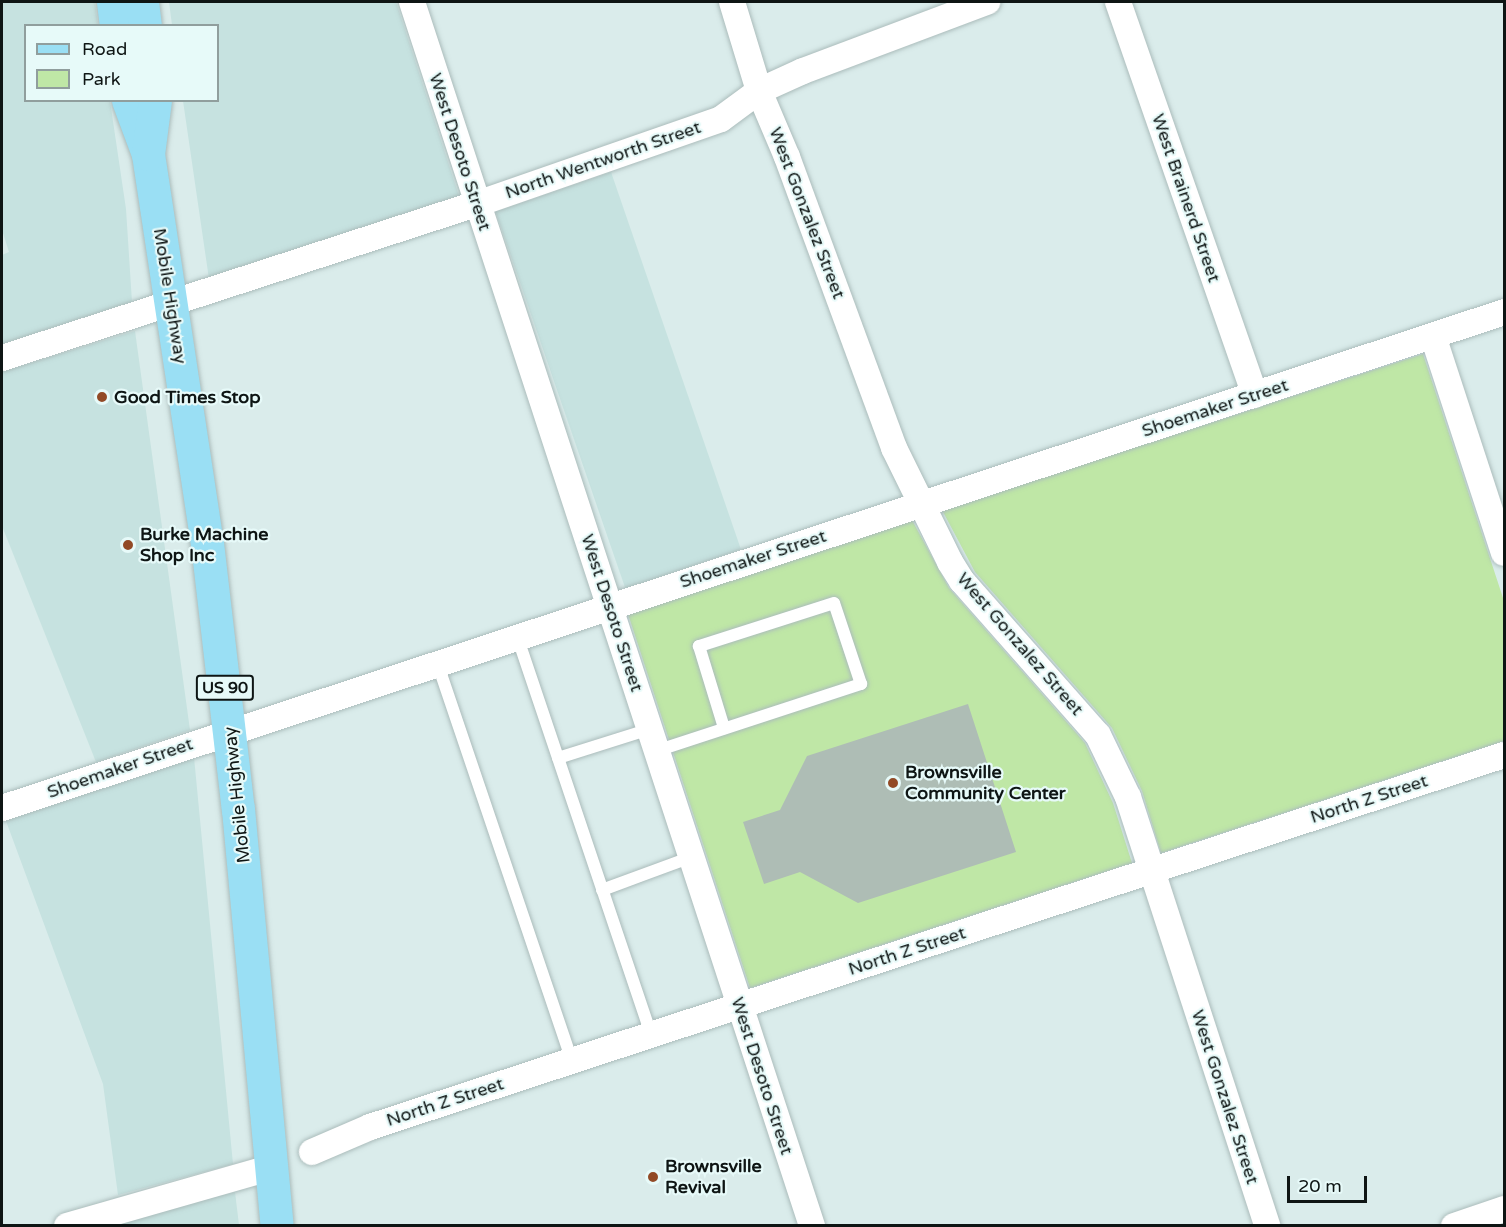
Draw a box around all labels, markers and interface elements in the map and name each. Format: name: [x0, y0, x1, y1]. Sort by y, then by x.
legend: [24, 24, 219, 102]
text: Road: [82, 38, 127, 60]
text: Park: [82, 68, 120, 90]
street label: West Desoto Street: [424, 70, 496, 234]
street label: West Brainerd Street: [1147, 111, 1225, 285]
street label: North Wentworth Street: [502, 116, 704, 204]
street label: West Gonzalez Street: [764, 124, 850, 302]
street label: Mobile Highway: [149, 227, 191, 365]
street label: Shoemaker Street: [1139, 374, 1291, 442]
place label: Good Times Stop: [114, 386, 261, 408]
marker: Good Times Stop: [95, 390, 109, 404]
place label: Burke Machine Shop Inc: [140, 524, 268, 566]
street label: Shoemaker Street: [677, 525, 829, 593]
street label: West Desoto Street: [576, 531, 648, 695]
marker: Burke Machine Shop Inc: [121, 538, 135, 552]
street label: West Gonzalez Street: [952, 568, 1088, 720]
road number: US 90: [195, 675, 255, 701]
street label: Mobile Highway: [219, 726, 255, 864]
street label: Shoemaker Street: [44, 733, 196, 803]
place label: Brownsville Community Center: [905, 762, 1066, 804]
street label: North Z Street: [1308, 770, 1430, 828]
marker: Brownsville Community Center: [886, 776, 900, 790]
street label: North Z Street: [846, 922, 968, 980]
street label: West Desoto Street: [726, 994, 798, 1158]
street label: West Gonzalez Street: [1187, 1007, 1263, 1187]
street label: North Z Street: [384, 1073, 506, 1131]
place label: Brownsville Revival: [665, 1156, 762, 1198]
scale bar: [1290, 1164, 1370, 1202]
marker: Brownsville Revival: [646, 1170, 660, 1184]
text: 20 m: [1298, 1175, 1342, 1197]

